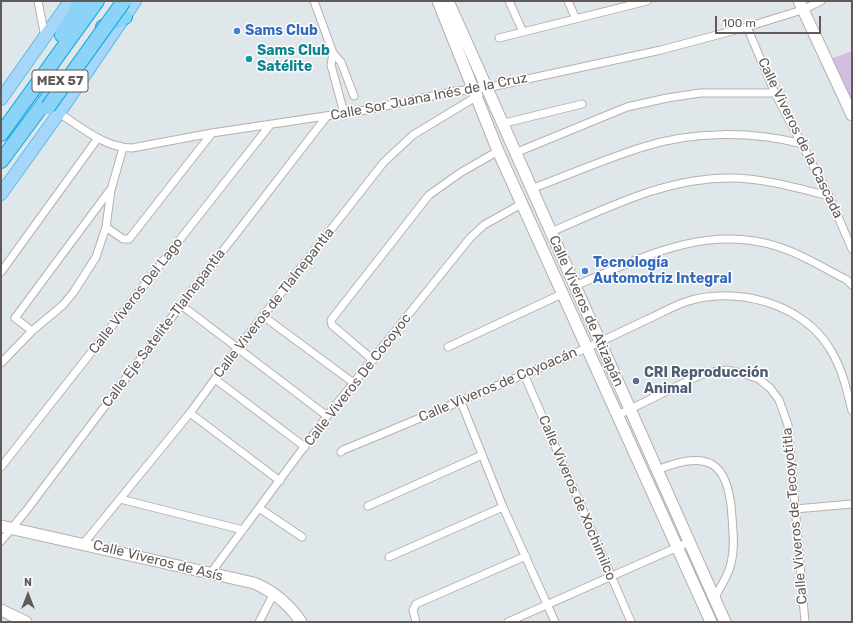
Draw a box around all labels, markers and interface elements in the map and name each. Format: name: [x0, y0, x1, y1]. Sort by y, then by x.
scale bar: [717, 8, 823, 34]
text: 100 m: [722, 16, 756, 30]
place label: Sams Club: [245, 23, 318, 39]
marker: Sams Club: [232, 26, 242, 36]
place label: Sams Club Satélite: [257, 43, 330, 76]
marker: Sams Club Satélite: [244, 54, 254, 64]
street label: Calle Viveros de la Cascada: [754, 55, 846, 221]
road number: MEX 57: [32, 70, 88, 92]
street label: Calle Sor Juana Inés de la Cruz: [329, 70, 529, 124]
street label: Calle Viveros de Tlalnepantla: [210, 225, 338, 381]
street label: Calle Viveros de Atizapán: [545, 233, 627, 389]
street label: Calle Viveros Del Lago: [85, 234, 187, 358]
street label: Calle Eje Satelite-Tlalnepantla: [99, 245, 229, 411]
place label: Tecnología Automotriz Integral: [593, 255, 732, 288]
marker: Tecnología Automotriz Integral: [580, 266, 590, 276]
street label: Calle Viveros De Cocoyoc: [301, 310, 415, 450]
street label: Calle Viveros de Coyoacán: [416, 344, 580, 426]
place label: CRI Reproducción Animal: [644, 365, 768, 398]
marker: CRI Reproducción Animal: [631, 376, 641, 386]
street label: Calle Viveros de Xochimilco: [535, 413, 619, 583]
street label: Calle Viveros de Tecoyotitla: [779, 427, 811, 605]
street label: Calle Viveros de Asís: [91, 537, 225, 585]
north arrow: [8, 575, 48, 615]
text: N: [24, 576, 32, 589]

